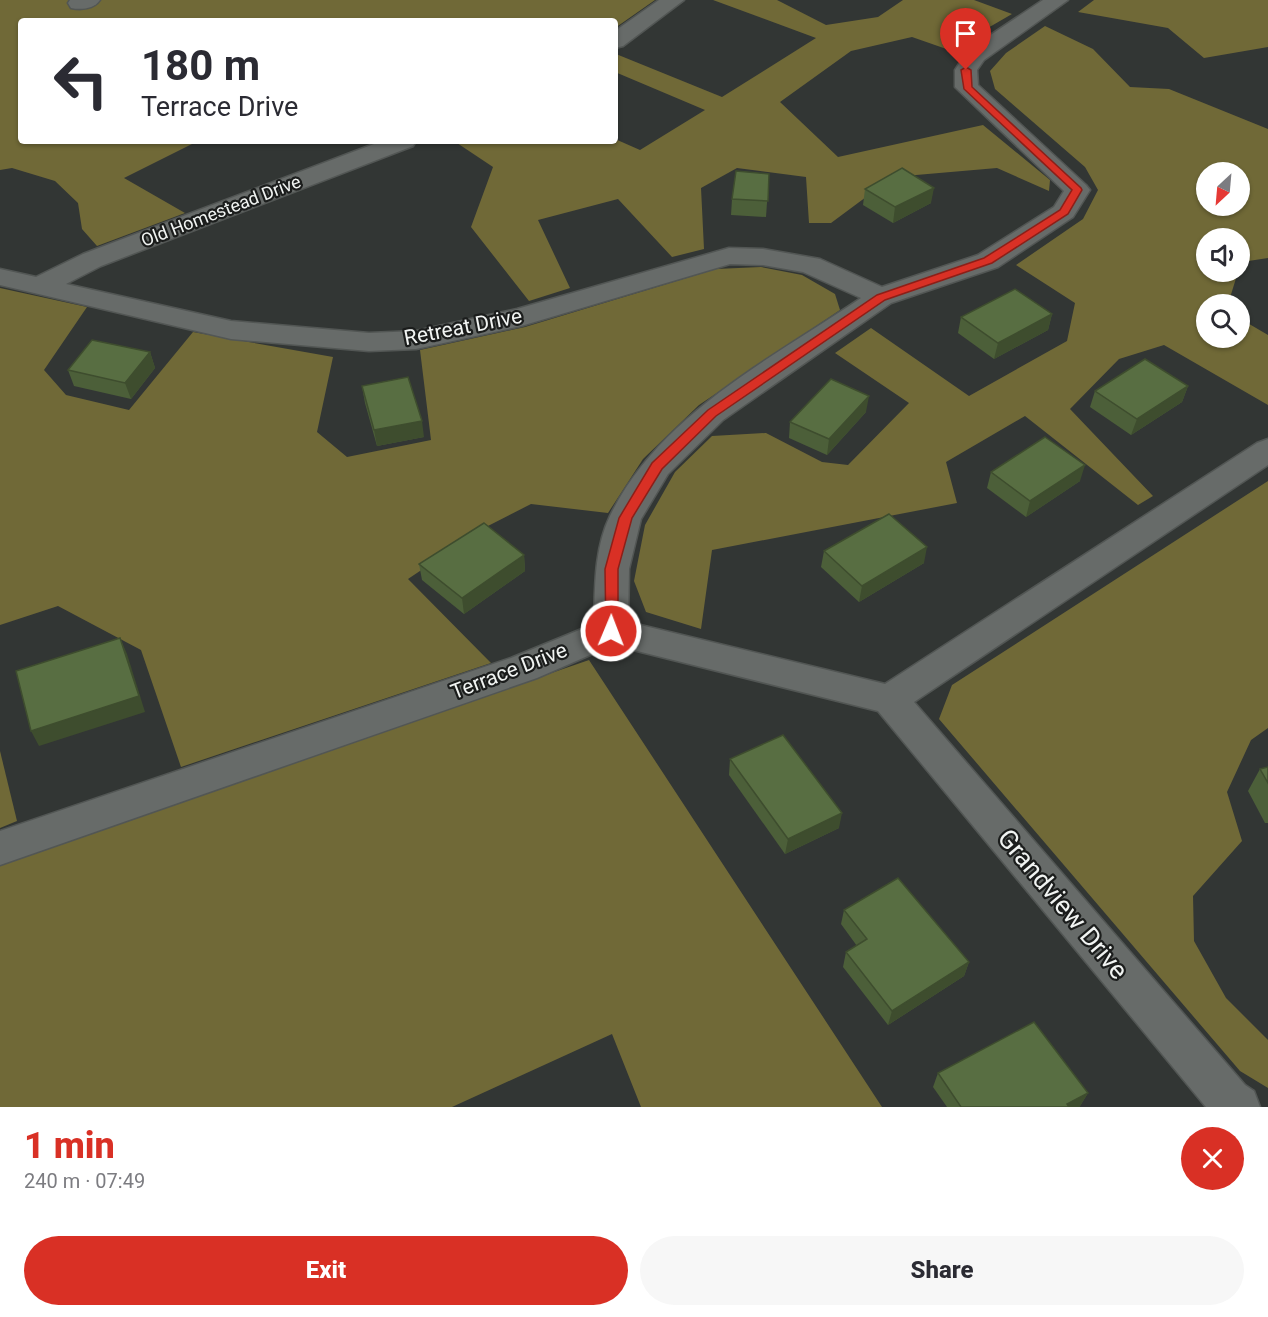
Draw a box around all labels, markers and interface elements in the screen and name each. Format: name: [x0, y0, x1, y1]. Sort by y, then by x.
pin: [940, 8, 991, 70]
icon: arrive: [949, 17, 982, 50]
text: 180 m: [141, 41, 260, 90]
icon: left: [42, 42, 120, 120]
text: Terrace Drive: [141, 91, 298, 123]
north arrow: [1196, 162, 1250, 216]
map controls: [1196, 162, 1250, 348]
street label: Old Homestead Drive: [138, 170, 304, 251]
button: sound: [1196, 228, 1250, 282]
button: search: [1196, 294, 1250, 348]
street label: Retreat Drive: [402, 304, 524, 350]
position arrow: [579, 599, 643, 663]
street label: Terrace Drive: [448, 638, 570, 704]
street label: Grandview Drive: [992, 823, 1134, 985]
text: 1 min: [24, 1125, 115, 1167]
button: close: [1181, 1127, 1244, 1190]
text: 240 m · 07:49: [24, 1169, 145, 1193]
button: Exit: [24, 1236, 628, 1305]
button: Share: [640, 1236, 1244, 1305]

